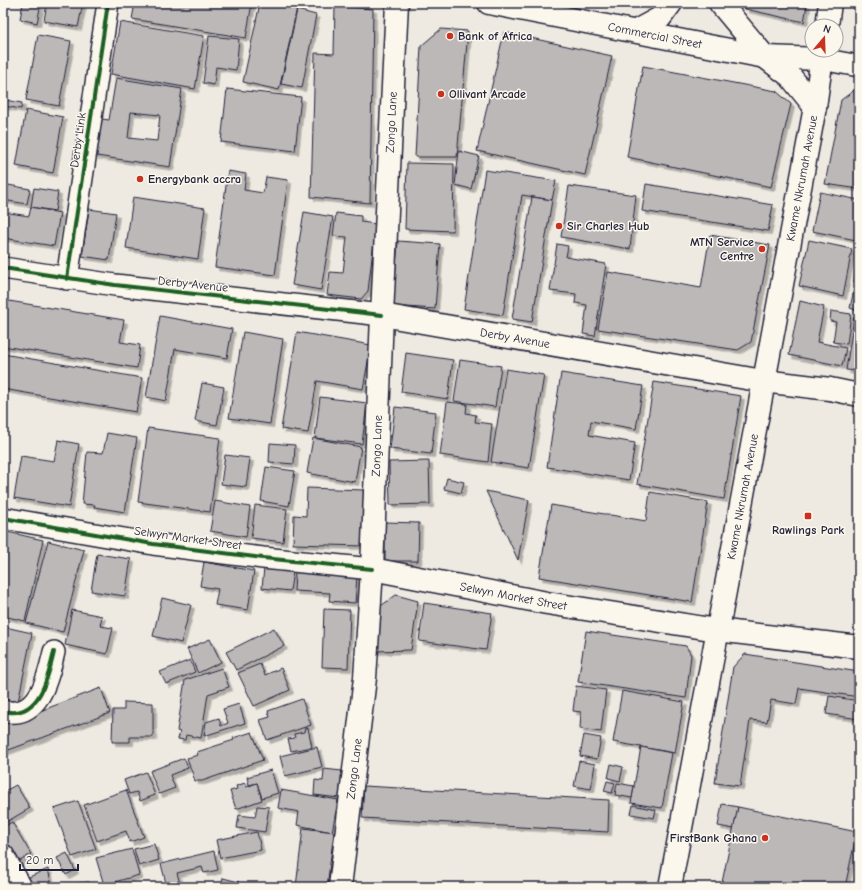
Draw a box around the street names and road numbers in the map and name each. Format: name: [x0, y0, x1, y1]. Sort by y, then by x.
street label: Commercial Street: [607, 19, 704, 52]
street label: Zongo Lane: [383, 91, 400, 153]
street label: Derby Link: [67, 111, 89, 168]
street label: Kwame Nkrumah Avenue: [783, 114, 820, 242]
street label: Derby Avenue: [157, 273, 229, 295]
street label: Derby Avenue: [479, 325, 551, 351]
street label: Zongo Lane: [369, 415, 385, 477]
street label: Kwame Nkrumah Avenue: [724, 433, 761, 561]
street label: Selwyn Market Street: [133, 524, 243, 553]
street label: Selwyn Market Street: [459, 579, 568, 613]
street label: Zongo Lane: [344, 738, 365, 800]

